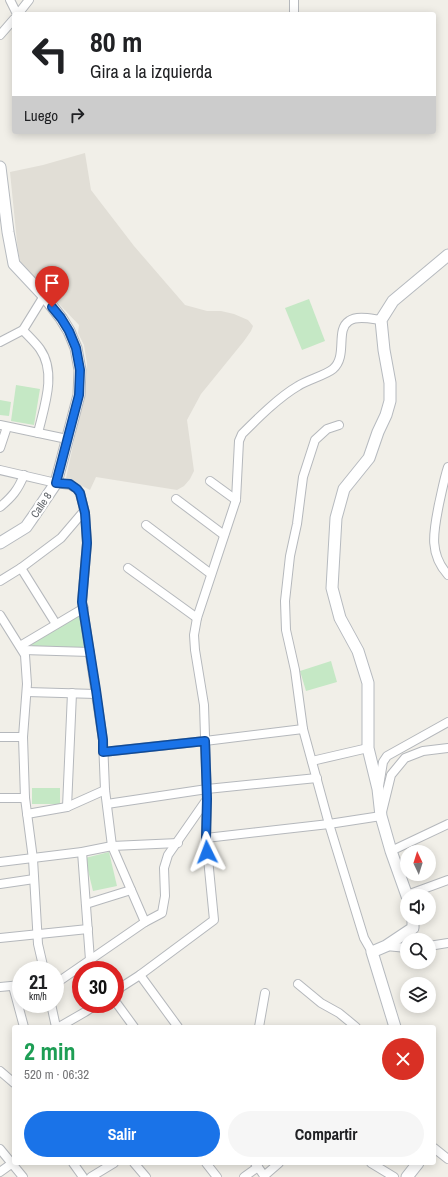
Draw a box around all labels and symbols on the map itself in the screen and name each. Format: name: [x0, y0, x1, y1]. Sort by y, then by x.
pin: [35, 266, 69, 307]
street label: Calle 8: [27, 489, 55, 521]
position arrow: [186, 831, 228, 873]
north arrow: [400, 845, 436, 881]
speed limit sign: 30: [72, 961, 124, 1013]

